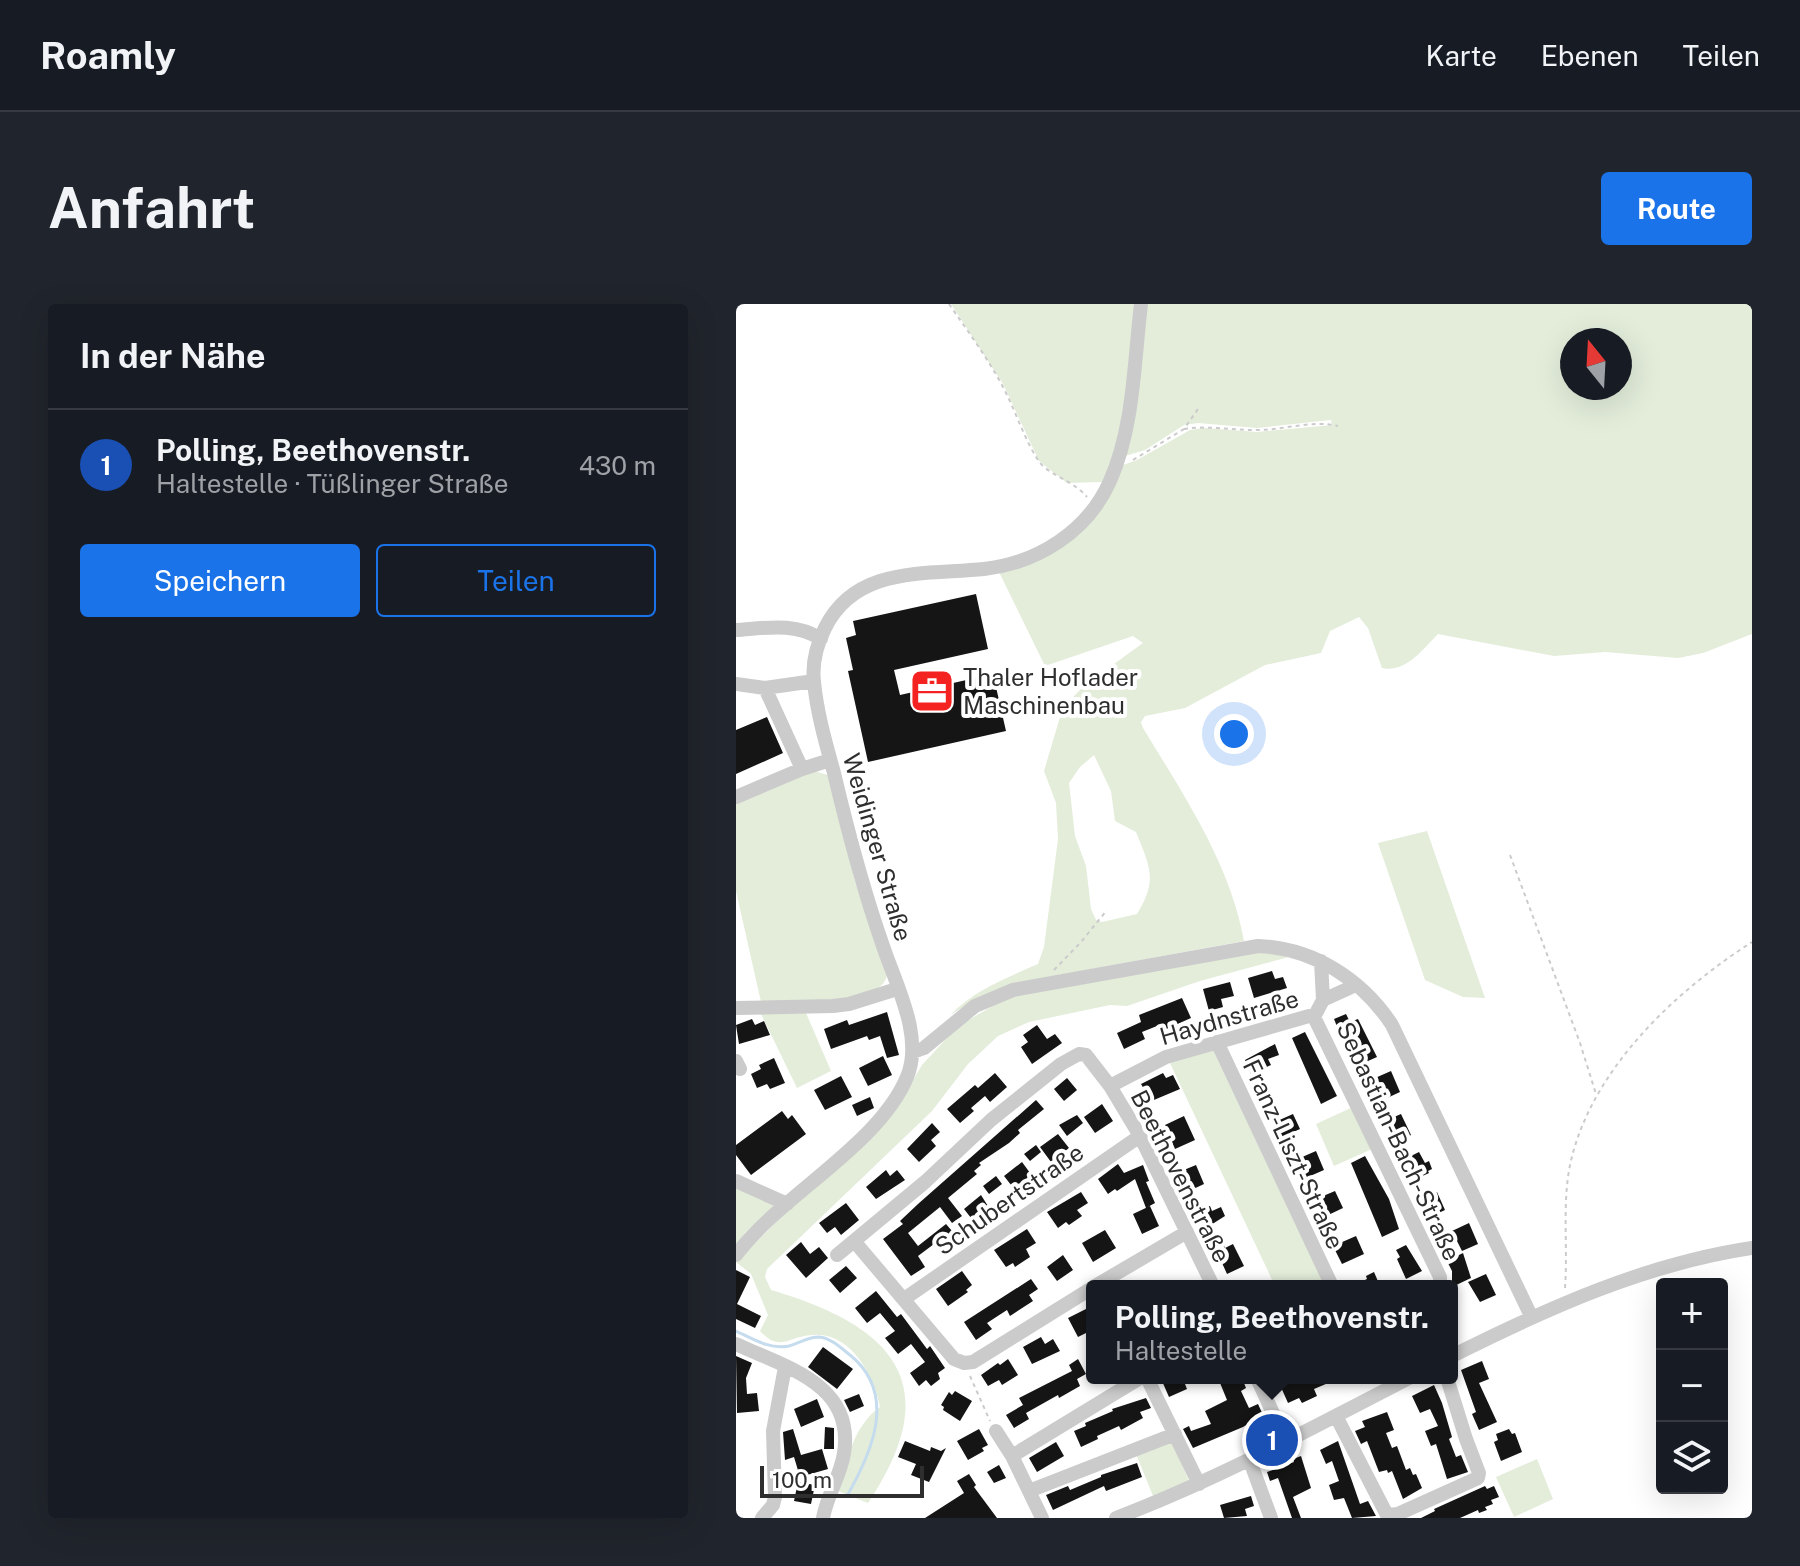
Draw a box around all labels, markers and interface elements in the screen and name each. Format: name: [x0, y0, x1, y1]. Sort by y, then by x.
text: Roamly: [40, 33, 176, 78]
text: Karte: [1426, 39, 1497, 72]
text: Ebenen: [1541, 39, 1639, 72]
text: Teilen: [1683, 39, 1760, 72]
button: Route: [1601, 172, 1752, 245]
text: Anfahrt: [48, 175, 255, 241]
north arrow: [1560, 328, 1632, 400]
text: In der Nähe: [80, 336, 266, 376]
text: Polling, Beethovenstr.: [156, 432, 470, 468]
text: 1: [100, 450, 112, 481]
text: 430 m: [579, 450, 656, 481]
text: Haltestelle · Tüßlinger Straße: [156, 468, 509, 499]
button: Speichern: [80, 544, 360, 617]
button: Teilen: [376, 544, 656, 617]
place label: Thaler Hoflader Maschinenbau: [963, 663, 1138, 719]
office icon: Thaler Hoflader Maschinenbau: [908, 667, 956, 715]
your location: [1214, 714, 1254, 754]
street label: Weidinger Straße: [838, 750, 918, 944]
street label: Haydnstraße: [1156, 984, 1302, 1050]
street label: Sebastian-Bach-Straße: [1331, 1017, 1467, 1265]
street label: Franz-Liszt-Straße: [1238, 1055, 1350, 1253]
street label: Beethovenstraße: [1125, 1085, 1237, 1267]
street label: Schubertstraße: [930, 1138, 1088, 1260]
map controls: [1656, 1278, 1728, 1494]
button: +: [1656, 1278, 1728, 1350]
popup: [1086, 1280, 1458, 1384]
text: Polling, Beethovenstr.: [1115, 1299, 1429, 1335]
text: Haltestelle: [1115, 1335, 1247, 1366]
button: −: [1656, 1350, 1728, 1422]
pin: 1: [1246, 1410, 1298, 1470]
button: layers: [1656, 1422, 1728, 1494]
scale bar: [760, 1462, 924, 1498]
text: 100 m: [772, 1467, 832, 1493]

